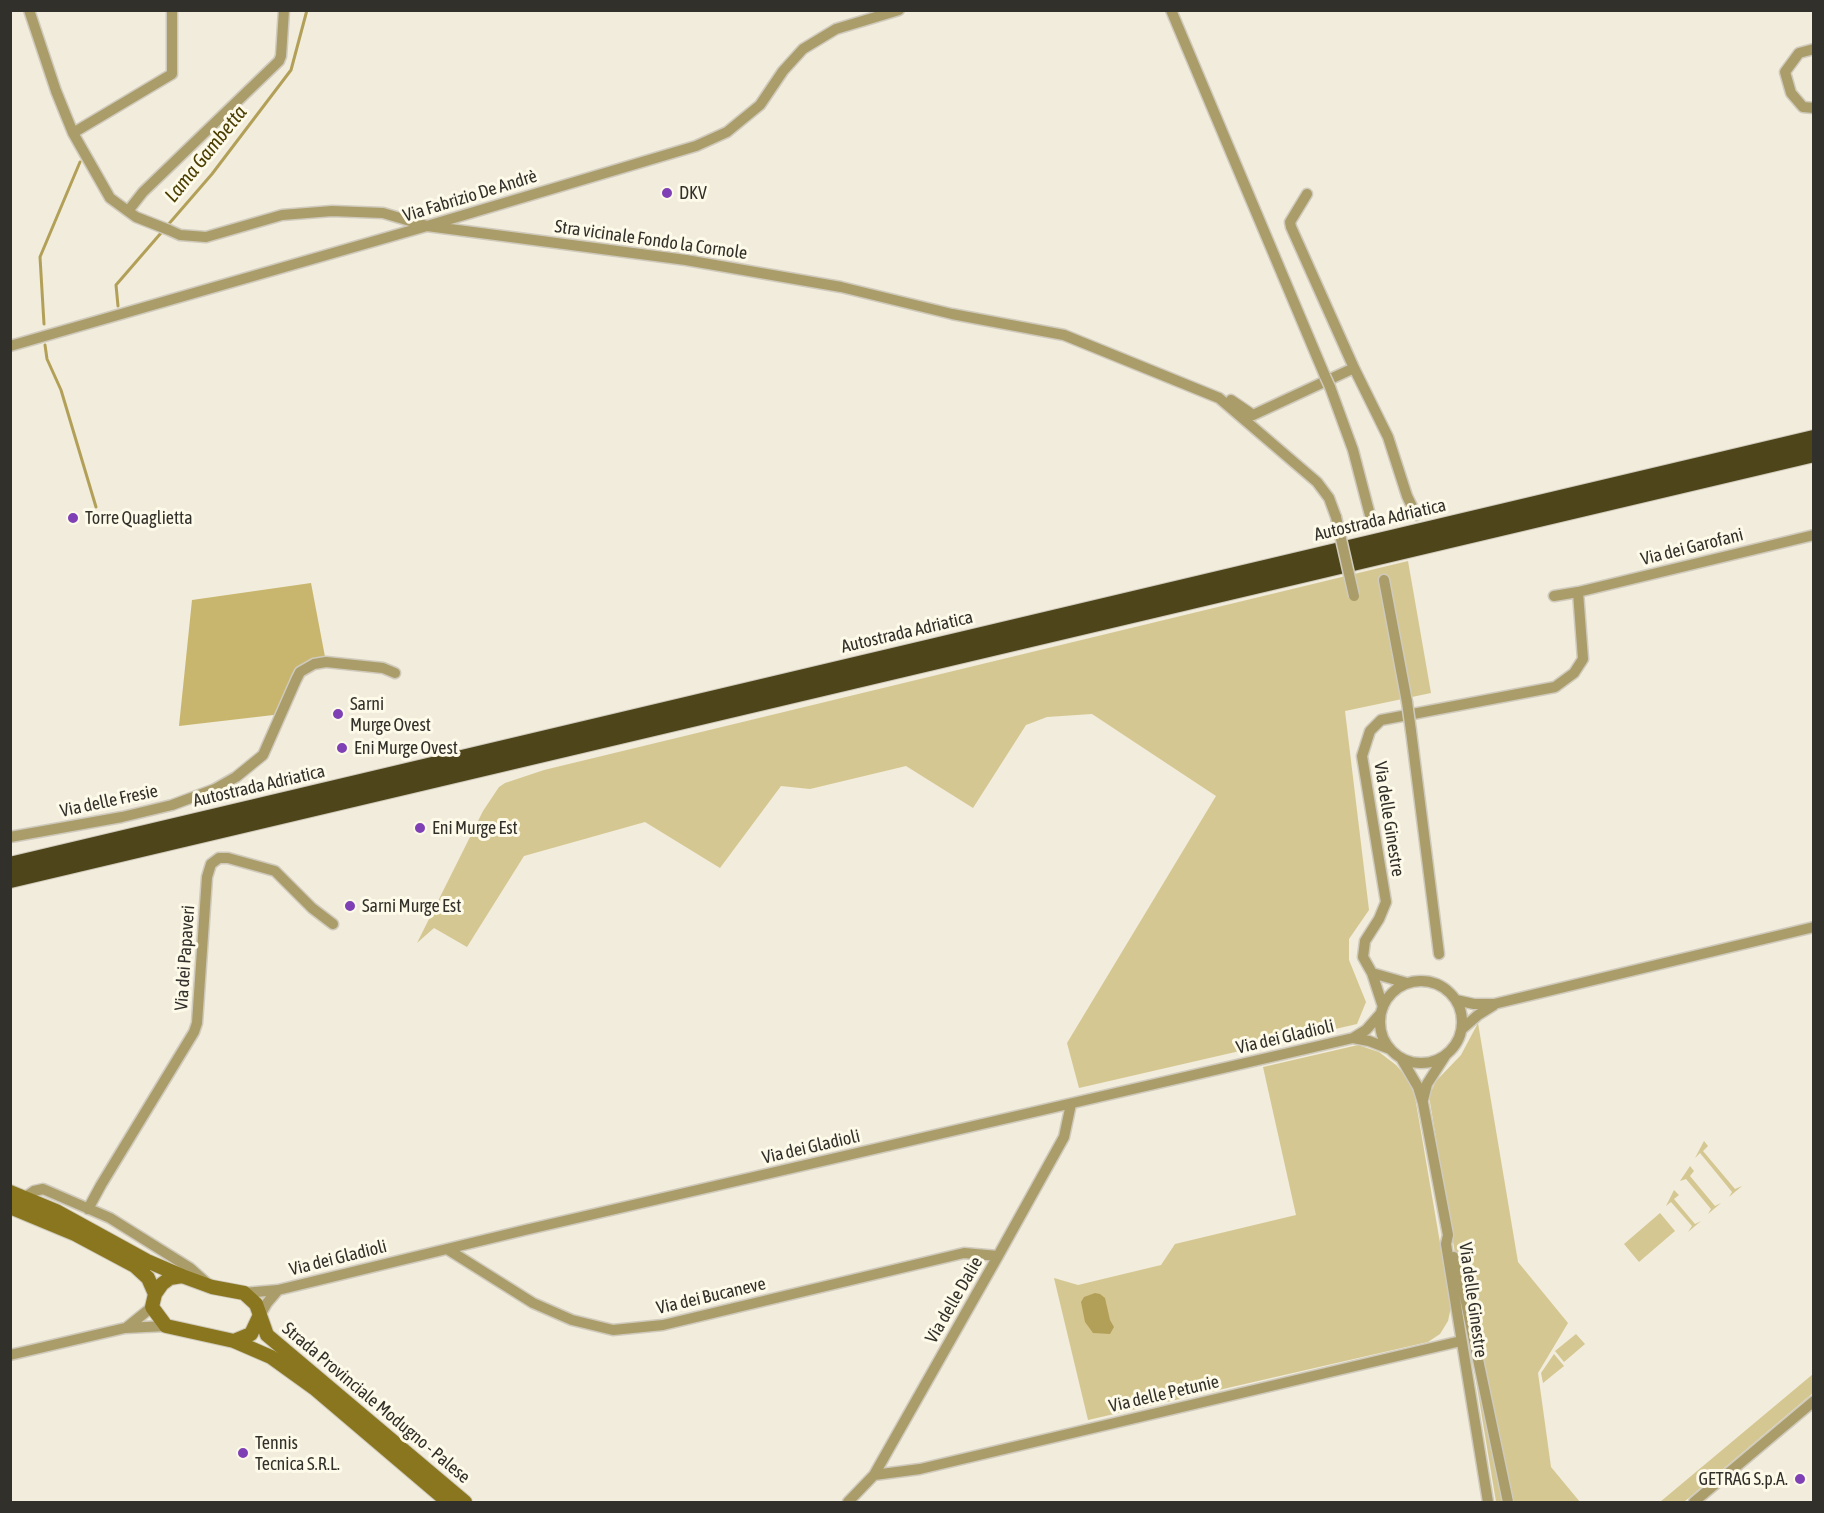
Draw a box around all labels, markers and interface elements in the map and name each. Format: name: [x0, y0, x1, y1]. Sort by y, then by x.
water label: Lama Gambetta: [160, 101, 252, 207]
street label: Via Fabrizio De Andrè: [400, 165, 540, 227]
place label: DKV: [679, 182, 707, 204]
marker: DKV: [660, 186, 674, 200]
street label: Stra vicinale Fondo la Cornole: [553, 216, 749, 264]
street label: Autostrada Adriatica: [1312, 494, 1448, 546]
place label: Torre Quaglietta: [85, 507, 193, 529]
marker: Torre Quaglietta: [66, 511, 80, 525]
street label: Via dei Garofani: [1638, 524, 1746, 570]
street label: Autostrada Adriatica: [839, 606, 975, 658]
place label: Sarni Murge Ovest: [350, 693, 431, 736]
marker: Sarni Murge Ovest: [331, 707, 345, 721]
place label: Eni Murge Ovest: [354, 737, 458, 759]
marker: Eni Murge Ovest: [335, 741, 349, 755]
street label: Autostrada Adriatica: [191, 760, 327, 812]
street label: Via delle Ginestre: [1369, 760, 1409, 878]
street label: Via delle Fresie: [58, 780, 160, 822]
place label: Eni Murge Est: [432, 817, 518, 839]
marker: Eni Murge Est: [413, 821, 427, 835]
place label: Sarni Murge Est: [362, 895, 461, 917]
marker: Sarni Murge Est: [343, 899, 357, 913]
street label: Via dei Papaveri: [171, 905, 199, 1011]
street label: Via dei Gladioli: [1234, 1015, 1336, 1059]
street label: Via dei Gladioli: [760, 1125, 862, 1169]
street label: Via dei Gladioli: [287, 1235, 389, 1281]
street label: Via delle Ginestre: [1454, 1241, 1492, 1359]
street label: Via delle Dalie: [921, 1253, 987, 1347]
street label: Via dei Bucaneve: [654, 1273, 768, 1319]
street label: Strada Provinciale Modugno - Palese: [278, 1318, 474, 1488]
street label: Via delle Petunie: [1107, 1371, 1221, 1417]
place label: Tennis Tecnica S.R.L.: [255, 1432, 340, 1474]
marker: Tennis Tecnica S.R.L.: [236, 1446, 250, 1460]
place label: GETRAG S.p.A.: [1699, 1468, 1788, 1490]
marker: GETRAG S.p.A.: [1793, 1472, 1807, 1486]

